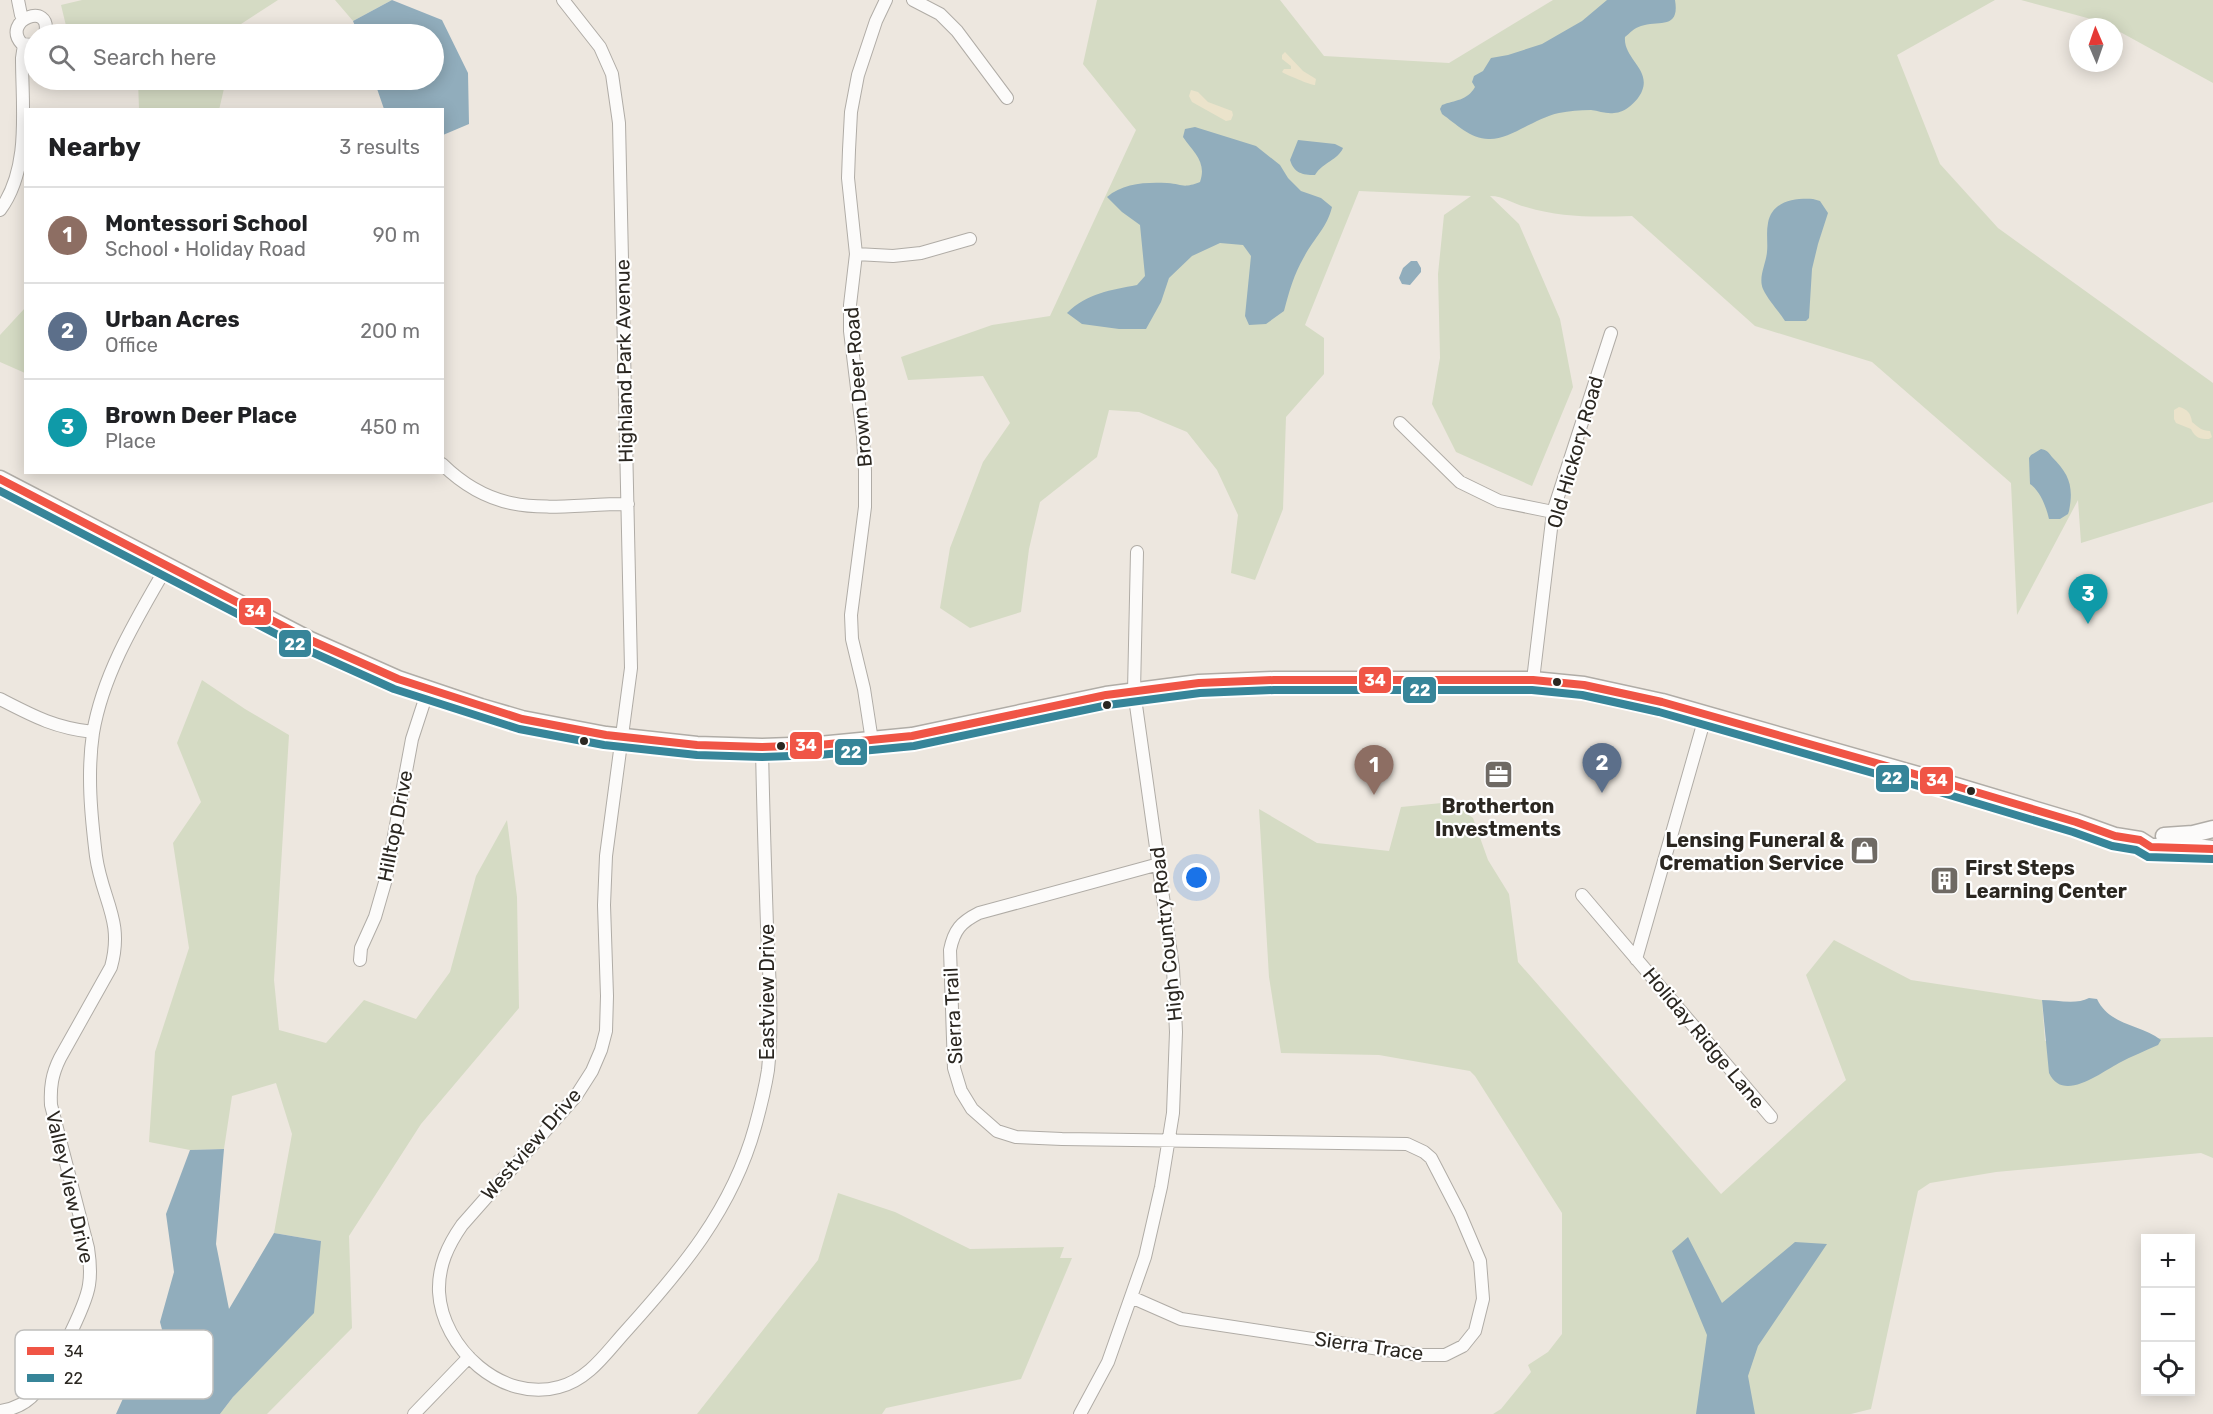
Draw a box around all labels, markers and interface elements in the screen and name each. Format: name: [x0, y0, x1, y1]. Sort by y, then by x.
north arrow: [2069, 18, 2123, 72]
search box: [24, 24, 444, 90]
icon: search: [45, 41, 78, 74]
text: Search here: [93, 44, 216, 71]
text: Nearby: [48, 132, 141, 163]
text: 3 results: [339, 135, 420, 159]
text: Montessori School: [105, 210, 308, 237]
text: 1: [63, 223, 72, 247]
text: 90 m: [373, 223, 420, 247]
text: School · Holiday Road: [105, 237, 306, 261]
street label: Highland Park Avenue: [610, 259, 638, 463]
text: Urban Acres: [105, 306, 240, 333]
street label: Brown Deer Road: [839, 306, 877, 468]
text: 2: [61, 319, 74, 343]
text: 200 m: [360, 319, 420, 343]
text: Office: [105, 333, 158, 357]
street label: Old Hickory Road: [1542, 373, 1608, 531]
text: Brown Deer Place: [105, 402, 297, 429]
text: 3: [61, 415, 74, 439]
text: 450 m: [360, 415, 420, 439]
text: Place: [105, 429, 156, 453]
pin: 3: [2068, 574, 2108, 624]
line badge: 34: [238, 597, 272, 626]
text: 34: [244, 602, 266, 621]
line badge: 22: [278, 629, 312, 658]
text: 22: [285, 635, 305, 654]
line badge: 34: [1358, 666, 1392, 694]
text: 34: [1364, 671, 1386, 690]
line badge: 22: [1402, 676, 1437, 704]
unlabelled marker: [1551, 676, 1563, 688]
text: 22: [1410, 681, 1430, 700]
unlabelled marker: [1101, 699, 1113, 711]
line badge: 34: [789, 731, 823, 760]
unlabelled marker: [578, 735, 590, 747]
text: 34: [795, 736, 817, 755]
line badge: 22: [834, 738, 868, 766]
unlabelled marker: [775, 740, 787, 752]
text: 22: [841, 743, 861, 762]
pin: 2: [1582, 744, 1622, 793]
pin: 1: [1354, 746, 1394, 795]
office icon: Brotherton Investments: [1482, 759, 1514, 791]
line badge: 22: [1875, 764, 1910, 793]
line badge: 34: [1919, 766, 1954, 795]
street label: Hilltop Drive: [372, 768, 418, 884]
text: 22: [1882, 769, 1902, 788]
text: 34: [1926, 771, 1948, 790]
unlabelled marker: [1965, 785, 1977, 797]
place label: Brotherton Investments: [1435, 794, 1561, 841]
place label: Lensing Funeral & Cremation Service: [1659, 828, 1844, 875]
shop icon: Lensing Funeral & Cremation Service: [1849, 835, 1881, 867]
street label: High Country Road: [1145, 846, 1187, 1022]
place label: First Steps Learning Center: [1965, 856, 2127, 903]
your location: [1182, 863, 1211, 892]
building icon: First Steps Learning Center: [1928, 864, 1960, 896]
street label: Eastview Drive: [755, 924, 779, 1060]
street label: Holiday Ridge Lane: [1638, 962, 1770, 1114]
street label: Sierra Trail: [938, 967, 968, 1065]
street label: Westview Drive: [476, 1083, 586, 1205]
street label: Valley View Drive: [41, 1108, 99, 1266]
map controls: [2141, 1234, 2195, 1396]
button: +: [2141, 1234, 2195, 1288]
button: −: [2141, 1288, 2195, 1342]
street label: Sierra Trace: [1313, 1326, 1425, 1366]
legend: [15, 1330, 213, 1399]
text: 34: [64, 1342, 84, 1361]
button: locate: [2141, 1342, 2195, 1396]
text: 22: [64, 1369, 83, 1388]

